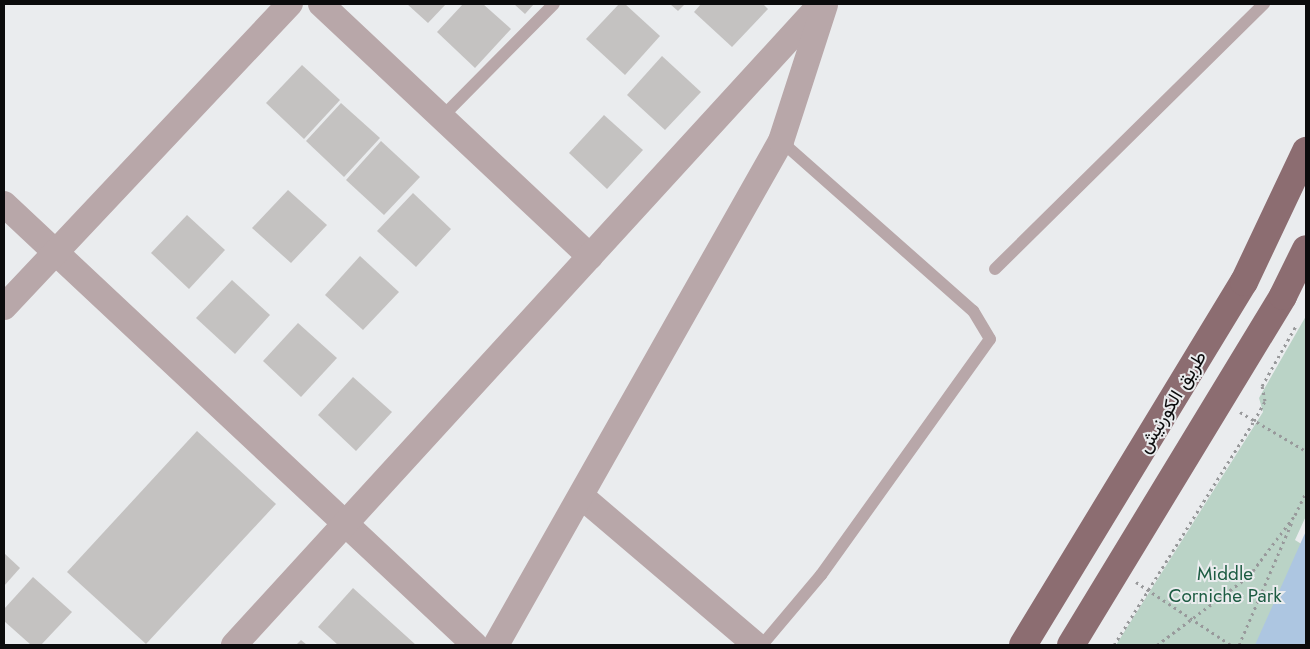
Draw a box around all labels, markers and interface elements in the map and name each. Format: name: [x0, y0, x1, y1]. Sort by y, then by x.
street label: طريق الكورنيش: [1133, 347, 1211, 457]
park label: Middle Corniche Park: [1168, 563, 1282, 607]

